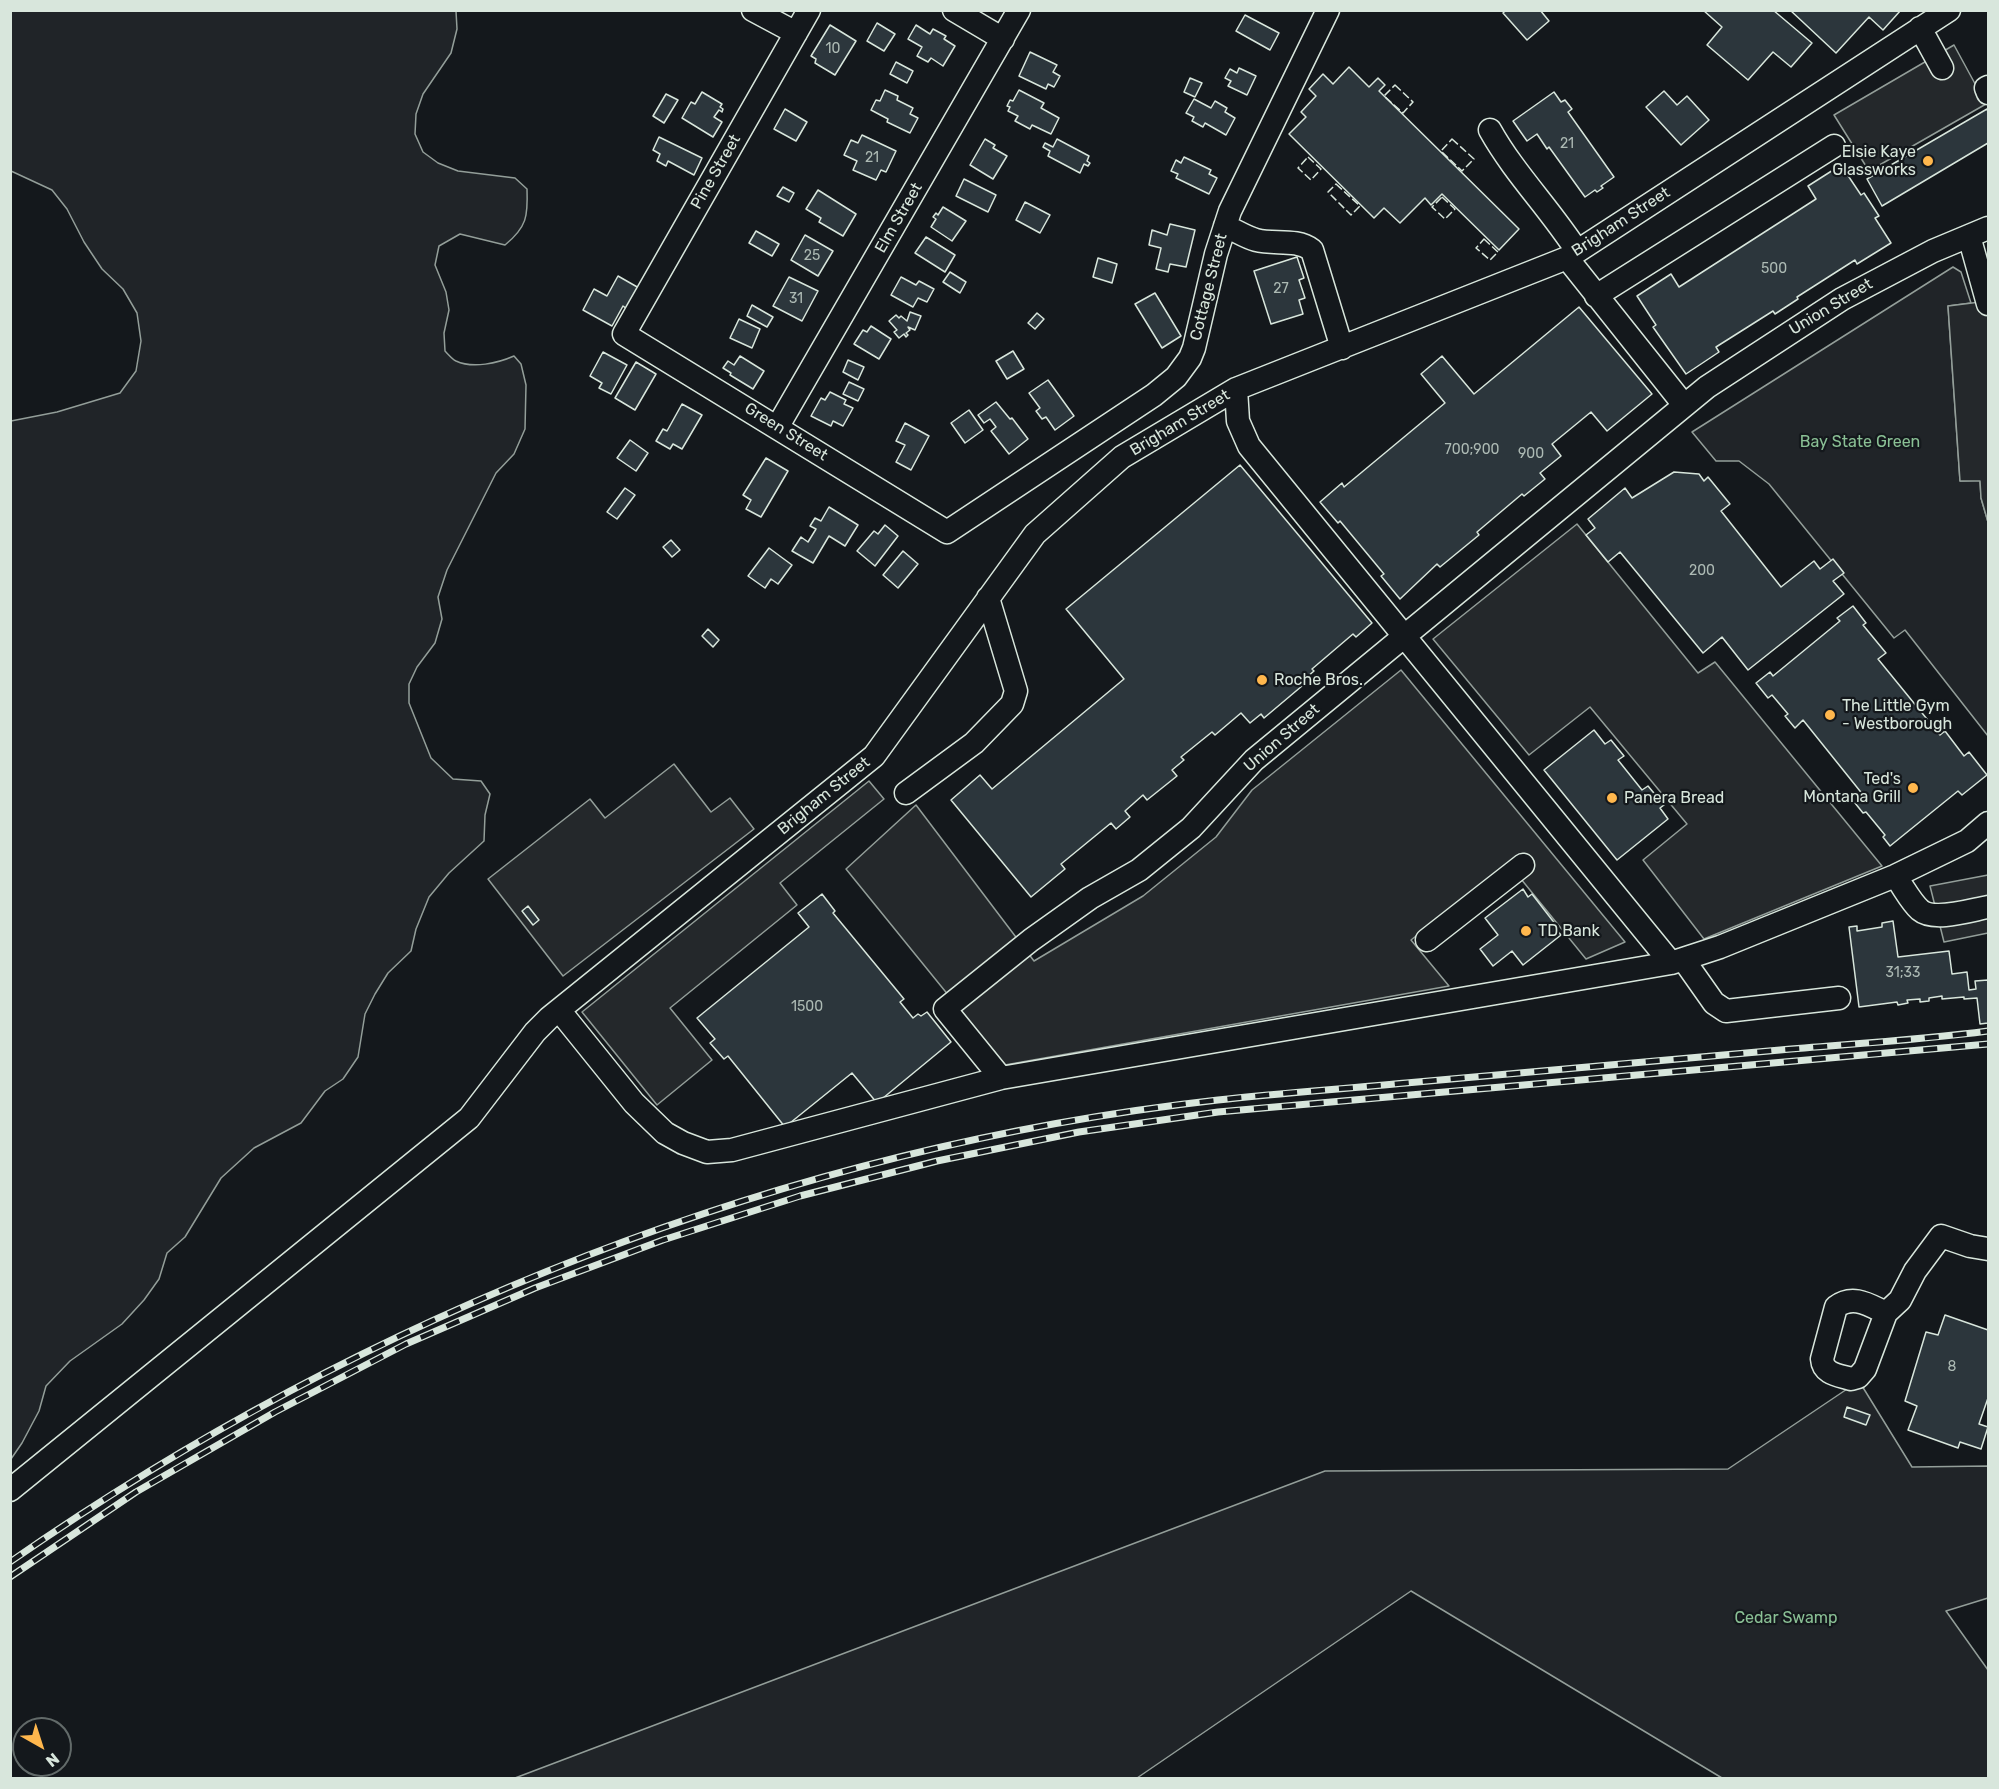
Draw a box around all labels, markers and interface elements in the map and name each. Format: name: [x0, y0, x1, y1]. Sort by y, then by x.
house number: 10: [826, 41, 840, 57]
street label: Pine Street: [687, 131, 745, 213]
house number: 21: [1560, 136, 1574, 152]
place label: Elsie Kaye Glassworks: [1832, 142, 1916, 180]
house number: 21: [865, 150, 879, 166]
marker: Elsie Kaye Glassworks: [1921, 154, 1935, 168]
street label: Elm Street: [871, 179, 927, 257]
street label: Brigham Street: [1568, 183, 1674, 261]
street label: Cottage Street: [1186, 231, 1232, 343]
house number: 25: [804, 248, 820, 264]
house number: 500: [1761, 261, 1787, 277]
street label: Union Street: [1786, 275, 1876, 339]
house number: 27: [1273, 281, 1289, 297]
house number: 31: [789, 291, 803, 307]
street label: Brigham Street: [1127, 386, 1233, 460]
street label: Green Street: [741, 399, 831, 465]
park label: Bay State Green: [1800, 432, 1920, 452]
house number: 700;900: [1445, 442, 1499, 458]
house number: 900: [1518, 446, 1544, 462]
house number: 200: [1689, 563, 1715, 579]
place label: Roche Bros.: [1274, 670, 1363, 690]
marker: Roche Bros.: [1255, 673, 1269, 687]
place label: The Little Gym - Westborough: [1842, 696, 1952, 734]
street label: Union Street: [1240, 700, 1324, 776]
marker: The Little Gym - Westborough: [1823, 708, 1837, 722]
street label: Brigham Street: [774, 753, 874, 839]
place label: Ted's Montana Grill: [1803, 769, 1901, 807]
marker: Ted's Montana Grill: [1906, 781, 1920, 795]
place label: Panera Bread: [1624, 788, 1724, 808]
marker: Panera Bread: [1605, 791, 1619, 805]
place label: TD Bank: [1538, 921, 1600, 941]
marker: TD Bank: [1519, 924, 1533, 938]
house number: 31;33: [1886, 965, 1920, 981]
house number: 1500: [791, 999, 823, 1015]
house number: 8: [1948, 1359, 1956, 1375]
park label: Cedar Swamp: [1734, 1608, 1838, 1628]
north arrow: [12, 1717, 72, 1777]
text: N: [42, 1749, 63, 1771]

